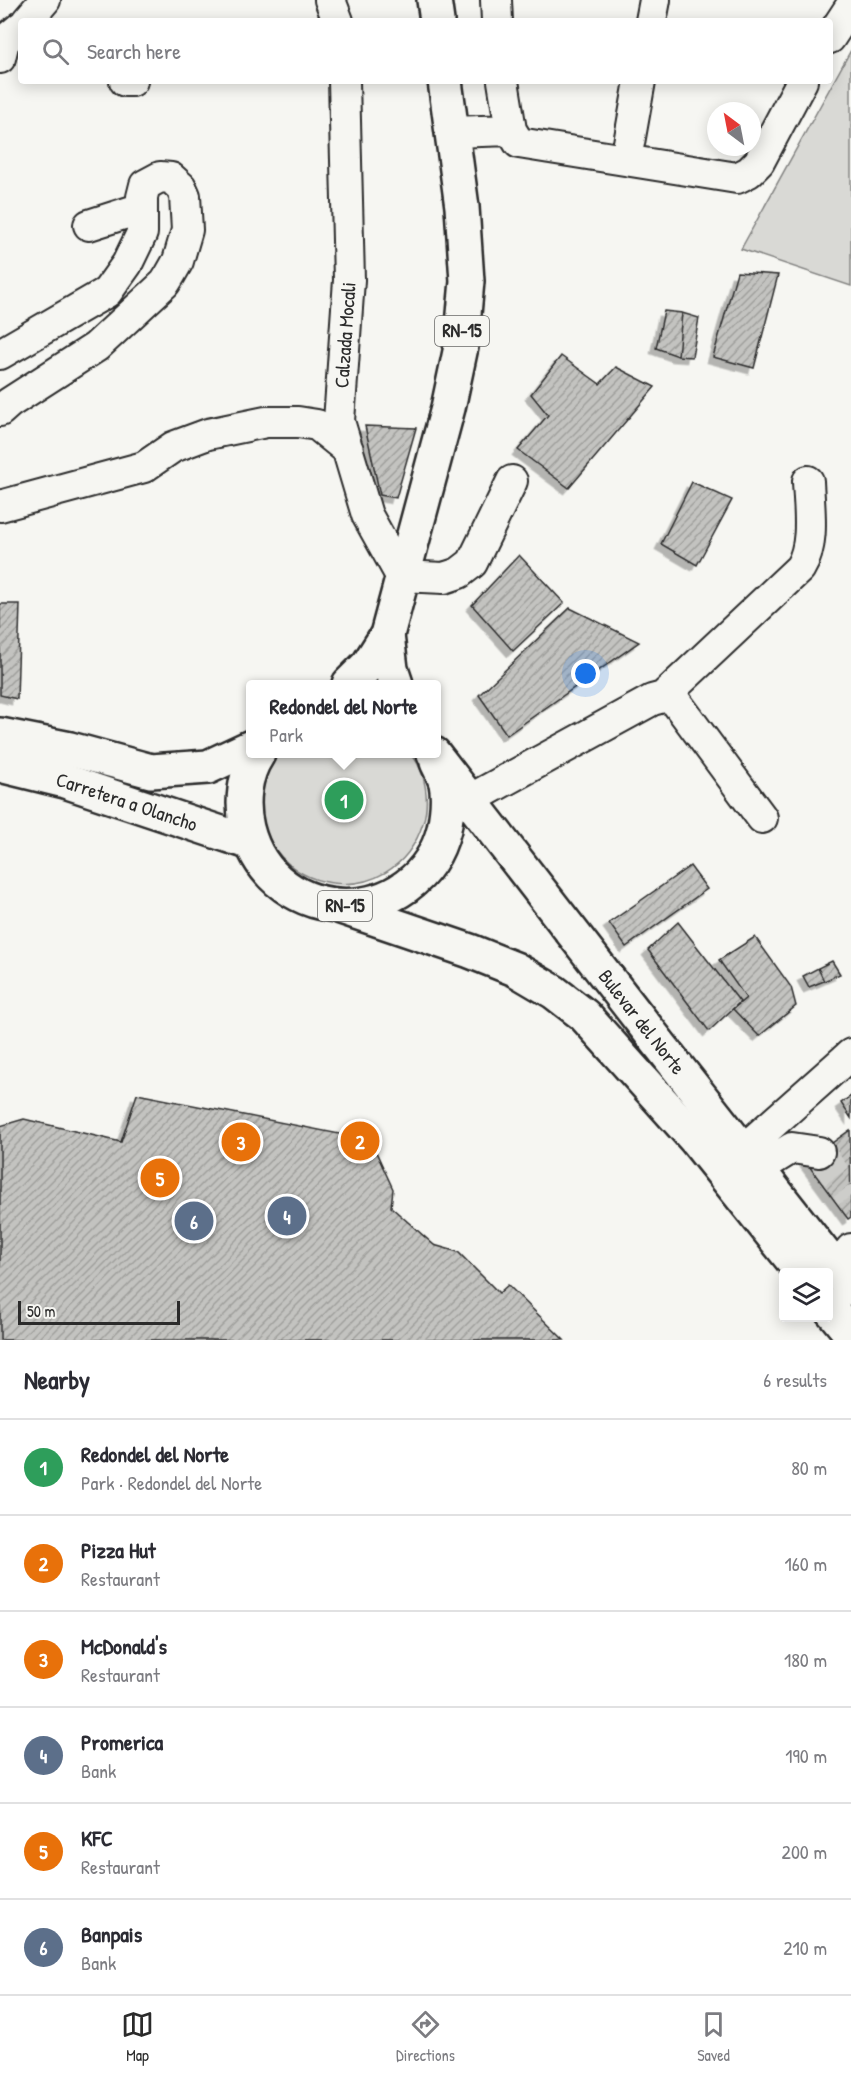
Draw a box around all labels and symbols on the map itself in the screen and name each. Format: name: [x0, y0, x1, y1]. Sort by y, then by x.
north arrow: [707, 102, 761, 156]
street label: Calzada Mocali: [327, 281, 362, 389]
road number: RN-15: [435, 316, 489, 346]
your location: [571, 659, 600, 688]
street label: Carretera a Olancho: [54, 765, 201, 837]
pin: 1: [324, 778, 364, 822]
road number: RN-15: [318, 891, 372, 921]
street label: Bulevar del Norte: [593, 963, 692, 1080]
pin: 2: [340, 1118, 380, 1164]
pin: 3: [222, 1120, 260, 1164]
pin: 5: [140, 1156, 180, 1200]
pin: 4: [268, 1194, 306, 1238]
pin: 6: [174, 1198, 214, 1244]
scale bar: [18, 1298, 180, 1326]

